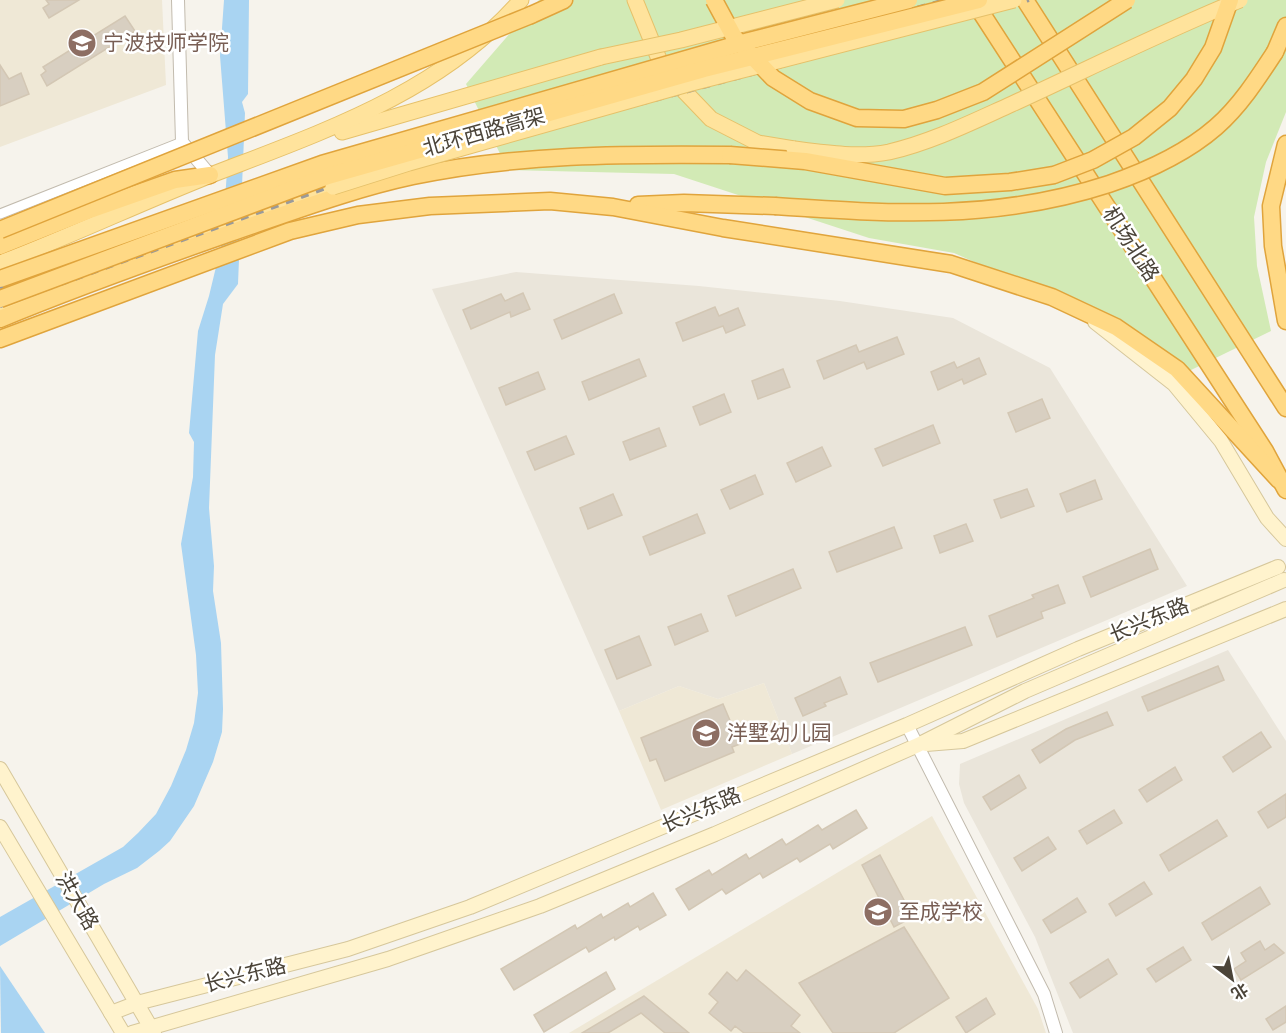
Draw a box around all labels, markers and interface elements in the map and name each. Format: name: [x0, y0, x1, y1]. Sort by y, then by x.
school or university icon: 宁波技师学院: [66, 27, 98, 59]
place label: 宁波技师学院: [103, 29, 229, 57]
street label: 北环西路高架: [420, 101, 548, 163]
street label: 机场北路: [1096, 201, 1166, 287]
street label: 长兴东路: [1105, 591, 1193, 649]
school or university icon: 洋墅幼儿园: [690, 717, 722, 749]
place label: 洋墅幼儿园: [727, 719, 832, 747]
street label: 长兴东路: [657, 781, 745, 839]
street label: 洪大路: [49, 867, 105, 935]
school or university icon: 至成学校: [862, 896, 894, 928]
place label: 至成学校: [899, 898, 983, 926]
north arrow: [1202, 949, 1262, 1009]
street label: 长兴东路: [201, 951, 289, 999]
text: 北: [1227, 977, 1252, 1004]

